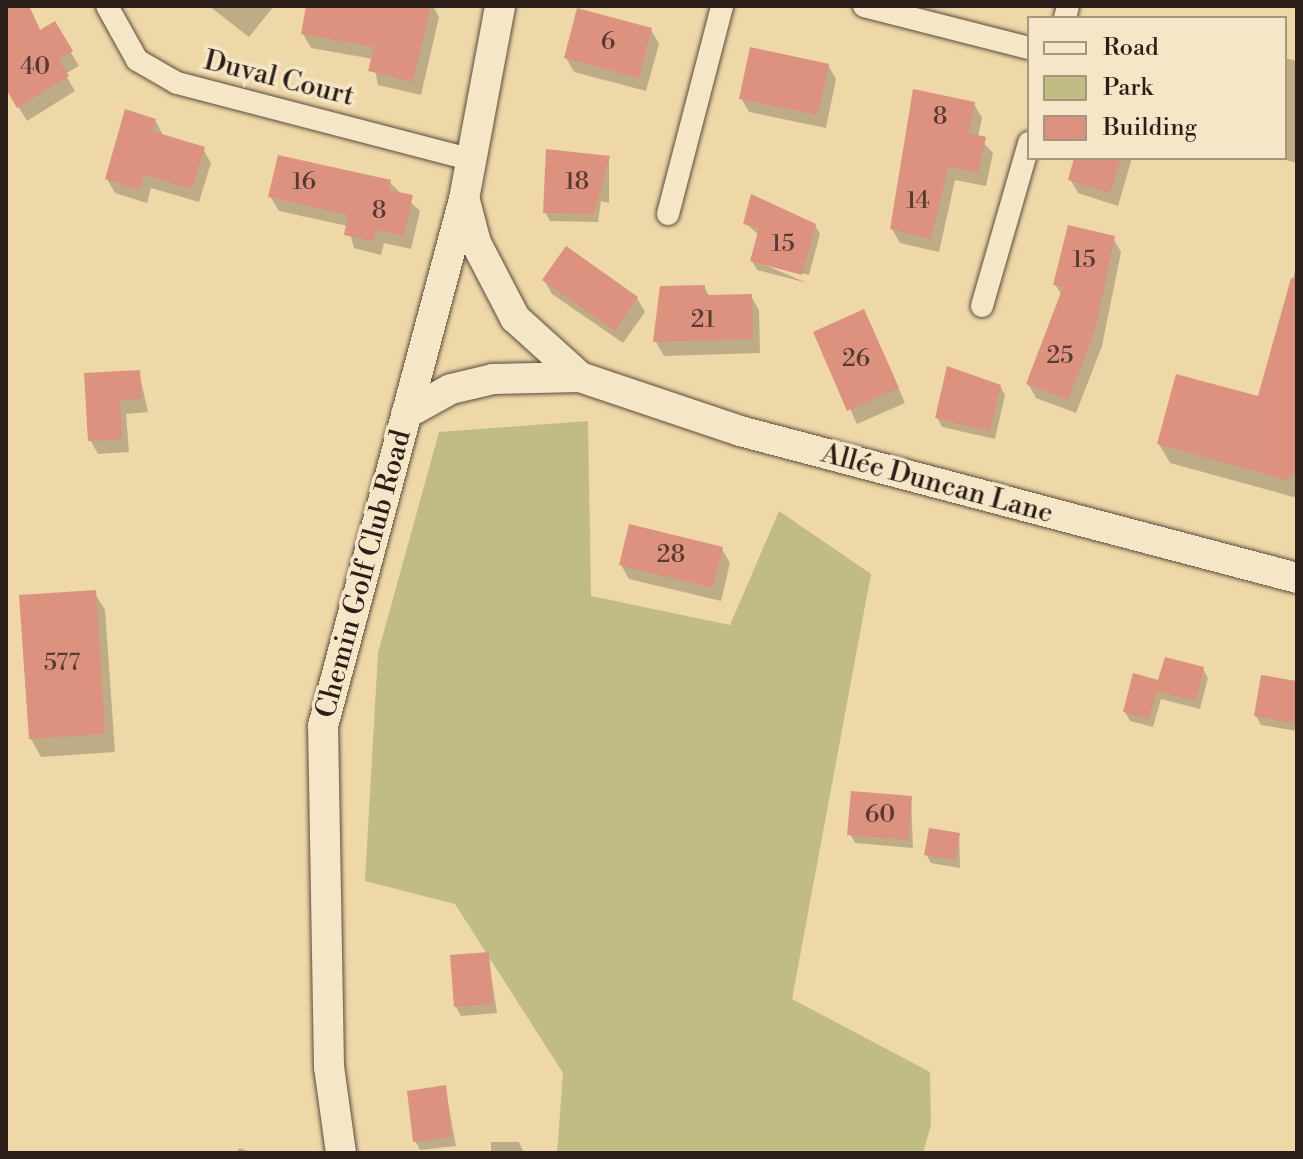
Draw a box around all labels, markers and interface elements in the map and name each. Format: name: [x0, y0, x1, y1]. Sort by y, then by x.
legend: [1027, 16, 1287, 160]
house number: 6: [601, 29, 615, 57]
text: Road: [1103, 33, 1159, 63]
street label: Duval Court: [200, 44, 358, 114]
house number: 40: [20, 54, 50, 82]
text: Park: [1103, 73, 1153, 103]
house number: 8: [933, 104, 947, 132]
text: Building: [1103, 113, 1197, 143]
house number: 16: [292, 169, 316, 197]
house number: 18: [565, 169, 589, 197]
house number: 14: [906, 188, 930, 216]
house number: 8: [372, 198, 386, 226]
house number: 15: [771, 231, 795, 259]
house number: 15: [1072, 247, 1096, 275]
house number: 21: [691, 307, 715, 335]
house number: 25: [1047, 343, 1073, 371]
house number: 26: [842, 346, 870, 374]
street label: Chemin Golf Club Road: [309, 426, 419, 722]
street label: Allée Duncan Lane: [817, 437, 1057, 531]
house number: 28: [657, 542, 685, 570]
house number: 577: [44, 650, 80, 678]
house number: 60: [865, 802, 895, 830]

